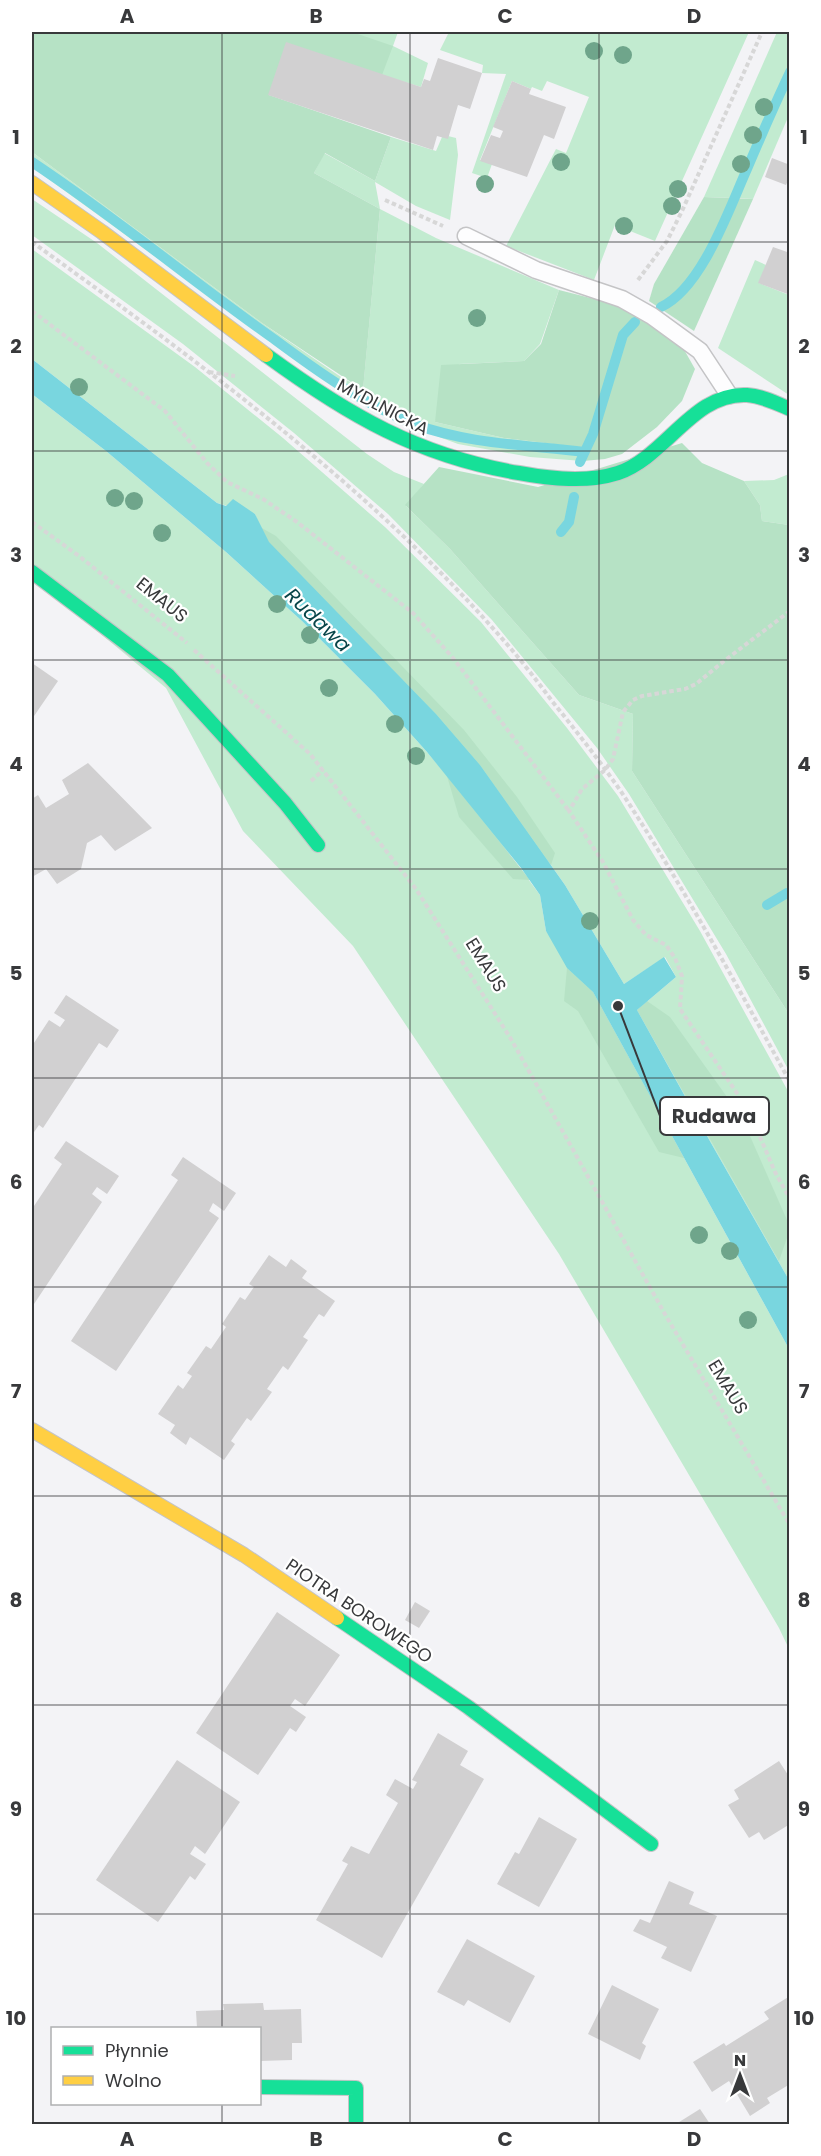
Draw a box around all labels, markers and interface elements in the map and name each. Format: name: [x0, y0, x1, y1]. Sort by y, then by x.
text: A: [120, 2, 135, 30]
text: B: [309, 2, 323, 30]
text: C: [497, 2, 513, 30]
text: D: [687, 2, 701, 30]
text: 1: [12, 123, 20, 151]
text: 1: [800, 123, 808, 151]
text: 2: [10, 332, 22, 360]
text: 2: [798, 332, 810, 360]
street label: MYDLNICKA: [333, 372, 433, 441]
text: 3: [10, 541, 22, 569]
text: 3: [798, 541, 810, 569]
street label: EMAUS: [131, 571, 193, 628]
water label: Rudawa: [279, 581, 357, 659]
text: 4: [9, 750, 23, 778]
text: 4: [797, 750, 811, 778]
street label: EMAUS: [460, 933, 513, 997]
text: 5: [10, 959, 23, 987]
text: 5: [798, 959, 811, 987]
callout: Rudawa: [660, 1097, 769, 1135]
text: Rudawa: [672, 1102, 756, 1130]
text: 6: [10, 1168, 22, 1196]
text: 6: [798, 1168, 810, 1196]
street label: EMAUS: [702, 1355, 754, 1419]
text: 7: [11, 1377, 22, 1405]
text: 7: [799, 1377, 810, 1405]
street label: PIOTRA BOROWEGO: [281, 1552, 438, 1669]
text: 8: [10, 1586, 22, 1614]
text: 8: [798, 1586, 810, 1614]
text: 9: [10, 1795, 22, 1823]
text: 9: [798, 1795, 810, 1823]
text: 10: [6, 2004, 26, 2032]
text: 10: [794, 2004, 814, 2032]
legend: [51, 2027, 261, 2105]
text: Płynnie: [105, 2038, 169, 2063]
north arrow: [710, 2045, 770, 2105]
text: N: [734, 2049, 746, 2072]
text: Wolno: [105, 2068, 162, 2093]
text: A: [120, 2125, 135, 2153]
text: B: [309, 2125, 323, 2153]
text: C: [497, 2125, 513, 2153]
text: D: [687, 2125, 701, 2153]

